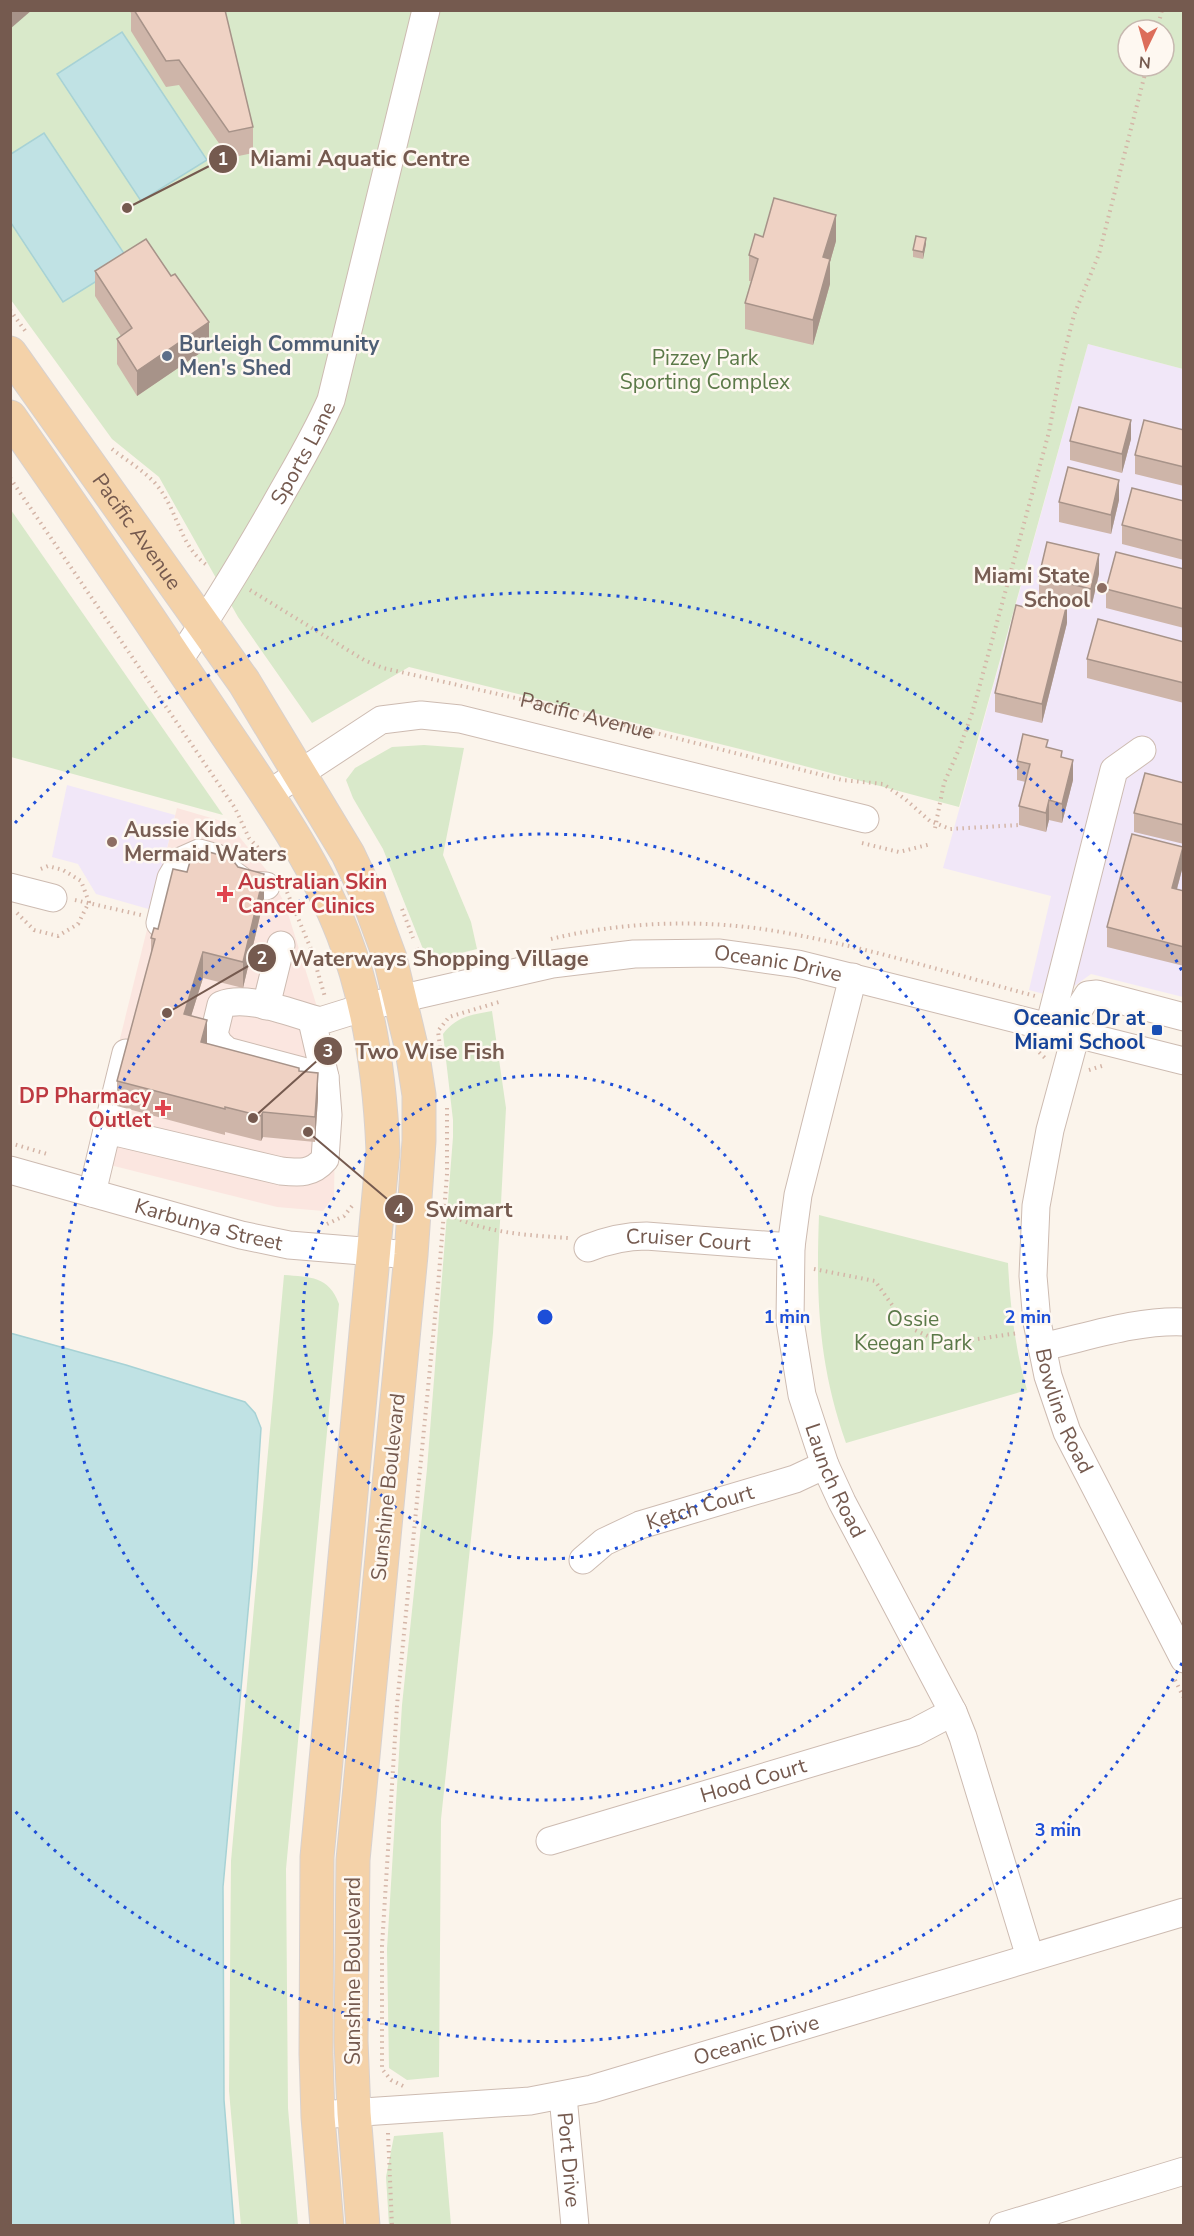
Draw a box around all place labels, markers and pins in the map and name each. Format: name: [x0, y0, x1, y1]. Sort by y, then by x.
callout: Miami Aquatic Centre: [208, 139, 482, 179]
place label: Burleigh Community Men's Shed: [179, 330, 380, 382]
marker: Burleigh Community Men's Shed: [160, 349, 174, 363]
place label: Miami State School: [973, 562, 1090, 614]
marker: Miami State School: [1095, 581, 1109, 595]
place label: Aussie Kids Mermaid Waters: [124, 816, 287, 868]
marker: Aussie Kids Mermaid Waters: [105, 835, 119, 849]
place label: Australian Skin Cancer Clinics: [238, 868, 387, 920]
marker: Australian Skin Cancer Clinics: [216, 885, 234, 903]
callout: Waterways Shopping Village: [247, 938, 601, 978]
place label: Oceanic Dr at Miami School: [1013, 1004, 1146, 1056]
marker: Oceanic Dr at Miami School: [1150, 1023, 1164, 1037]
callout: Two Wise Fish: [313, 1031, 517, 1071]
place label: DP Pharmacy Outlet: [19, 1082, 152, 1134]
marker: DP Pharmacy Outlet: [156, 1101, 170, 1115]
callout: Swimart: [384, 1189, 525, 1229]
centre of rings: [535, 1307, 555, 1327]

